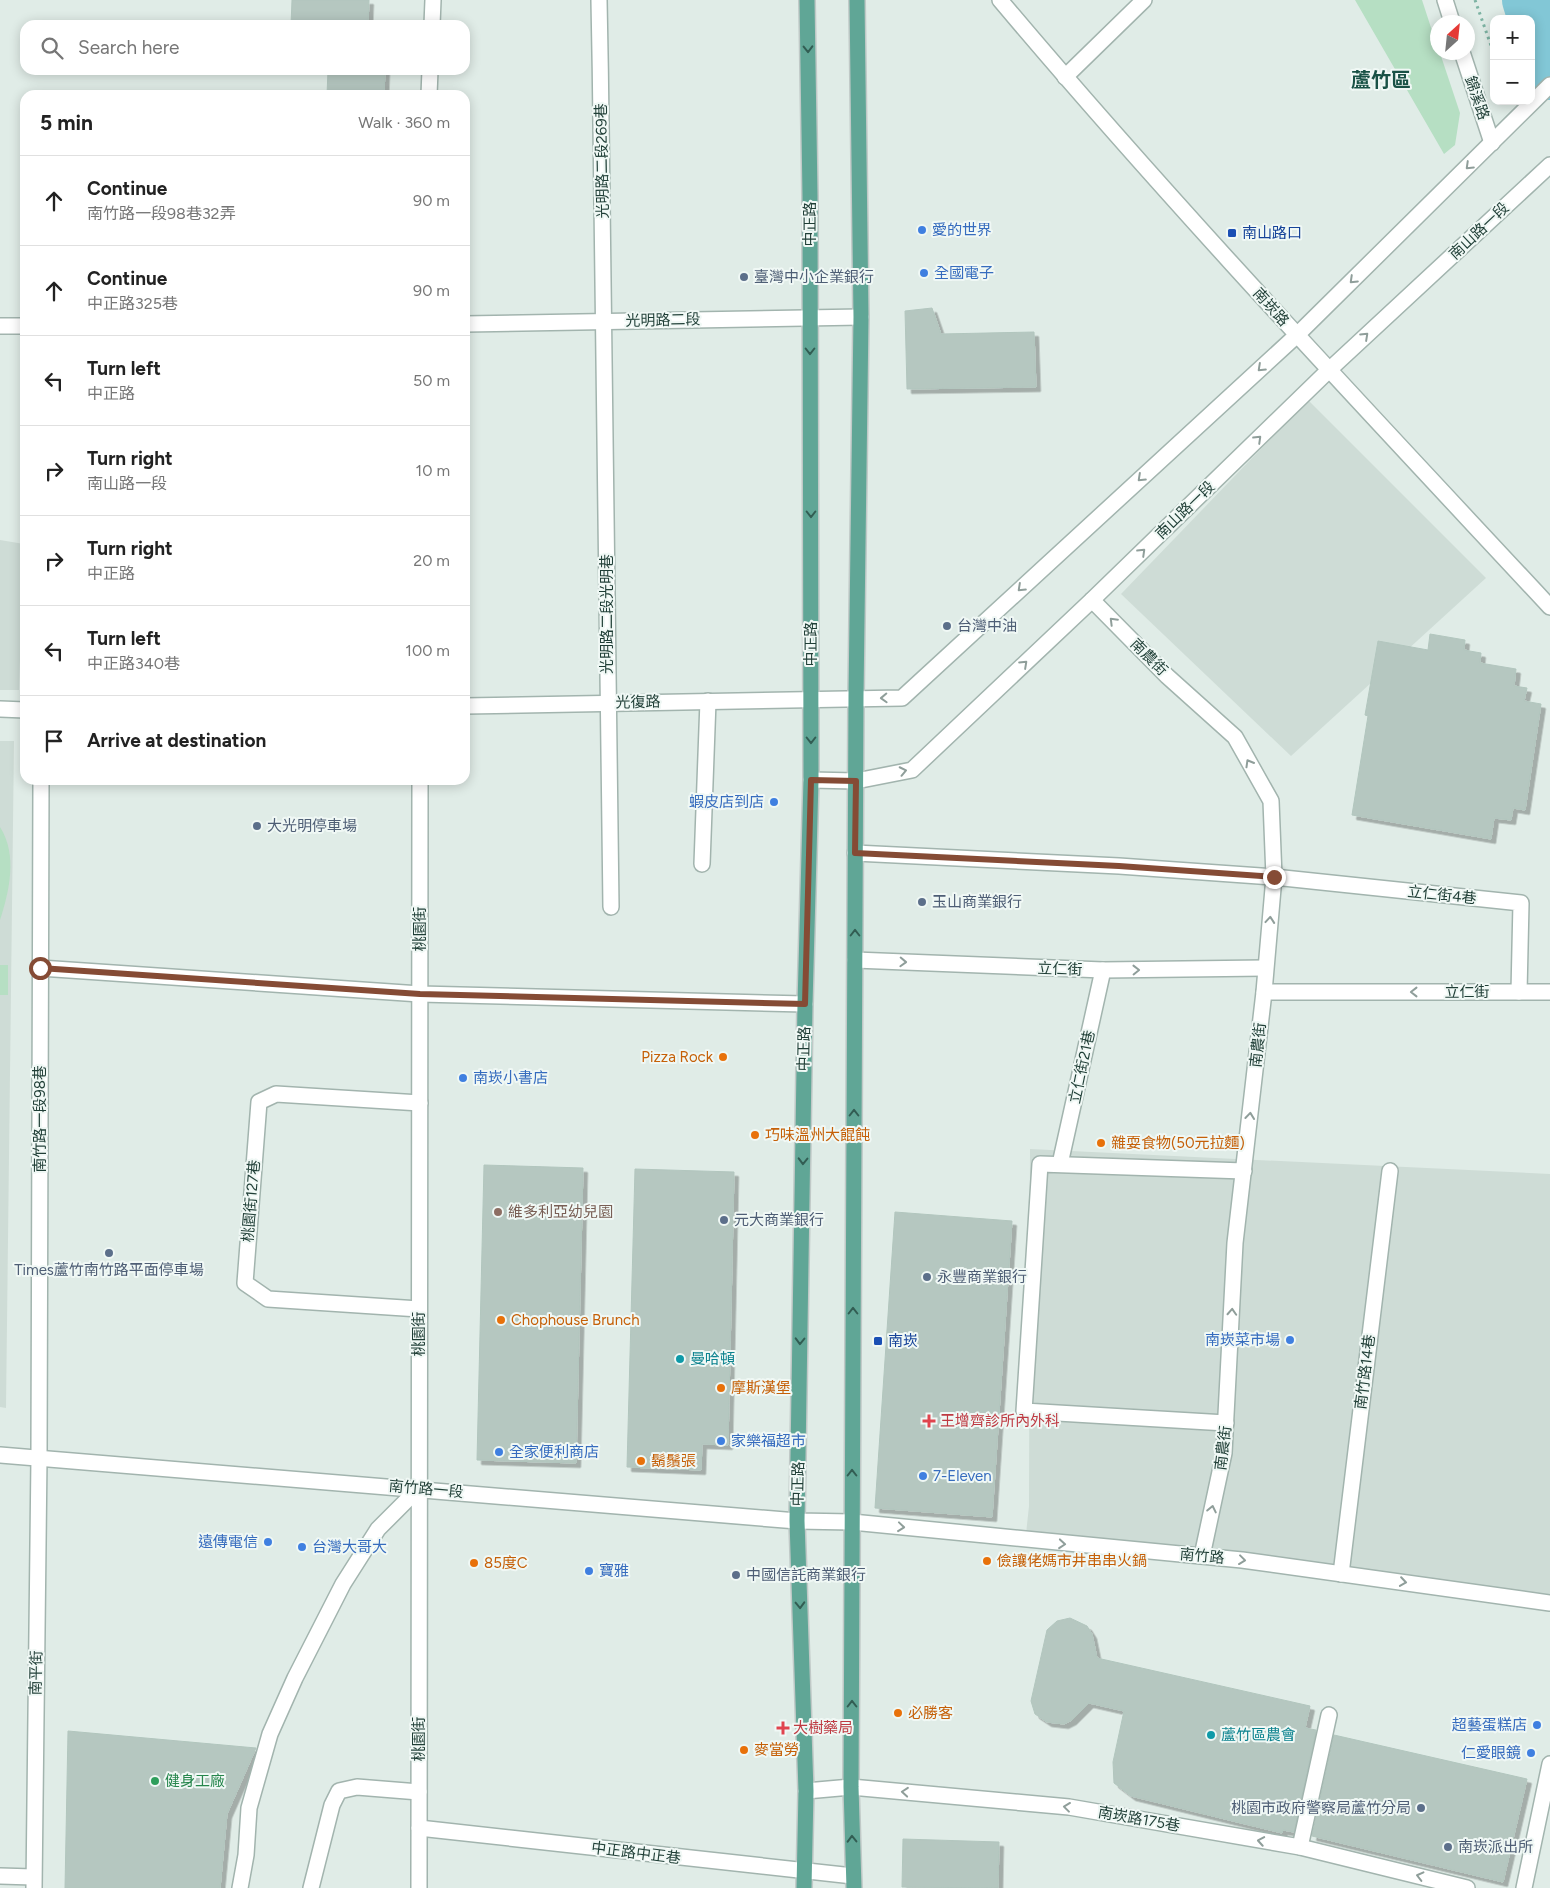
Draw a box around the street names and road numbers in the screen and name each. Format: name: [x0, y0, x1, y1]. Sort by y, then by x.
street label: 錦溪路: [1461, 74, 1493, 122]
street label: 光明路二段269巷: [592, 103, 612, 219]
street label: 南山路一段: [1445, 199, 1513, 263]
street label: 中正路: [801, 201, 819, 247]
street label: 南崁路: [1249, 284, 1293, 330]
street label: 光明路二段: [625, 310, 701, 330]
street label: 南山路一段: [1152, 477, 1218, 543]
street label: 光明路二段光明巷: [598, 554, 616, 674]
street label: 中正路: [802, 621, 820, 667]
street label: 南農街: [1127, 635, 1171, 679]
street label: 光復路: [615, 693, 661, 711]
street label: 立仁街4巷: [1407, 882, 1477, 908]
street label: 桃園街: [411, 906, 429, 952]
street label: 立仁街: [1037, 959, 1083, 979]
street label: 立仁街: [1444, 983, 1490, 1001]
street label: 南農街: [1247, 1022, 1269, 1068]
street label: 中正路: [795, 1026, 813, 1072]
street label: 立仁街21巷: [1065, 1029, 1099, 1105]
street label: 南竹路一段98巷: [31, 1065, 49, 1173]
street label: 桃園街127巷: [238, 1159, 264, 1243]
street label: 桃園街: [410, 1311, 428, 1357]
street label: 南竹路14巷: [1351, 1333, 1379, 1411]
street label: 南農街: [1211, 1425, 1235, 1471]
street label: 中正路: [789, 1461, 807, 1507]
street label: 南竹路一段: [388, 1477, 464, 1501]
street label: 南竹路: [1179, 1545, 1225, 1567]
street label: 南平街: [27, 1650, 45, 1696]
street label: 桃園街: [410, 1716, 428, 1762]
street label: 南崁路175巷: [1097, 1803, 1181, 1835]
street label: 中正路中正巷: [590, 1839, 682, 1867]

